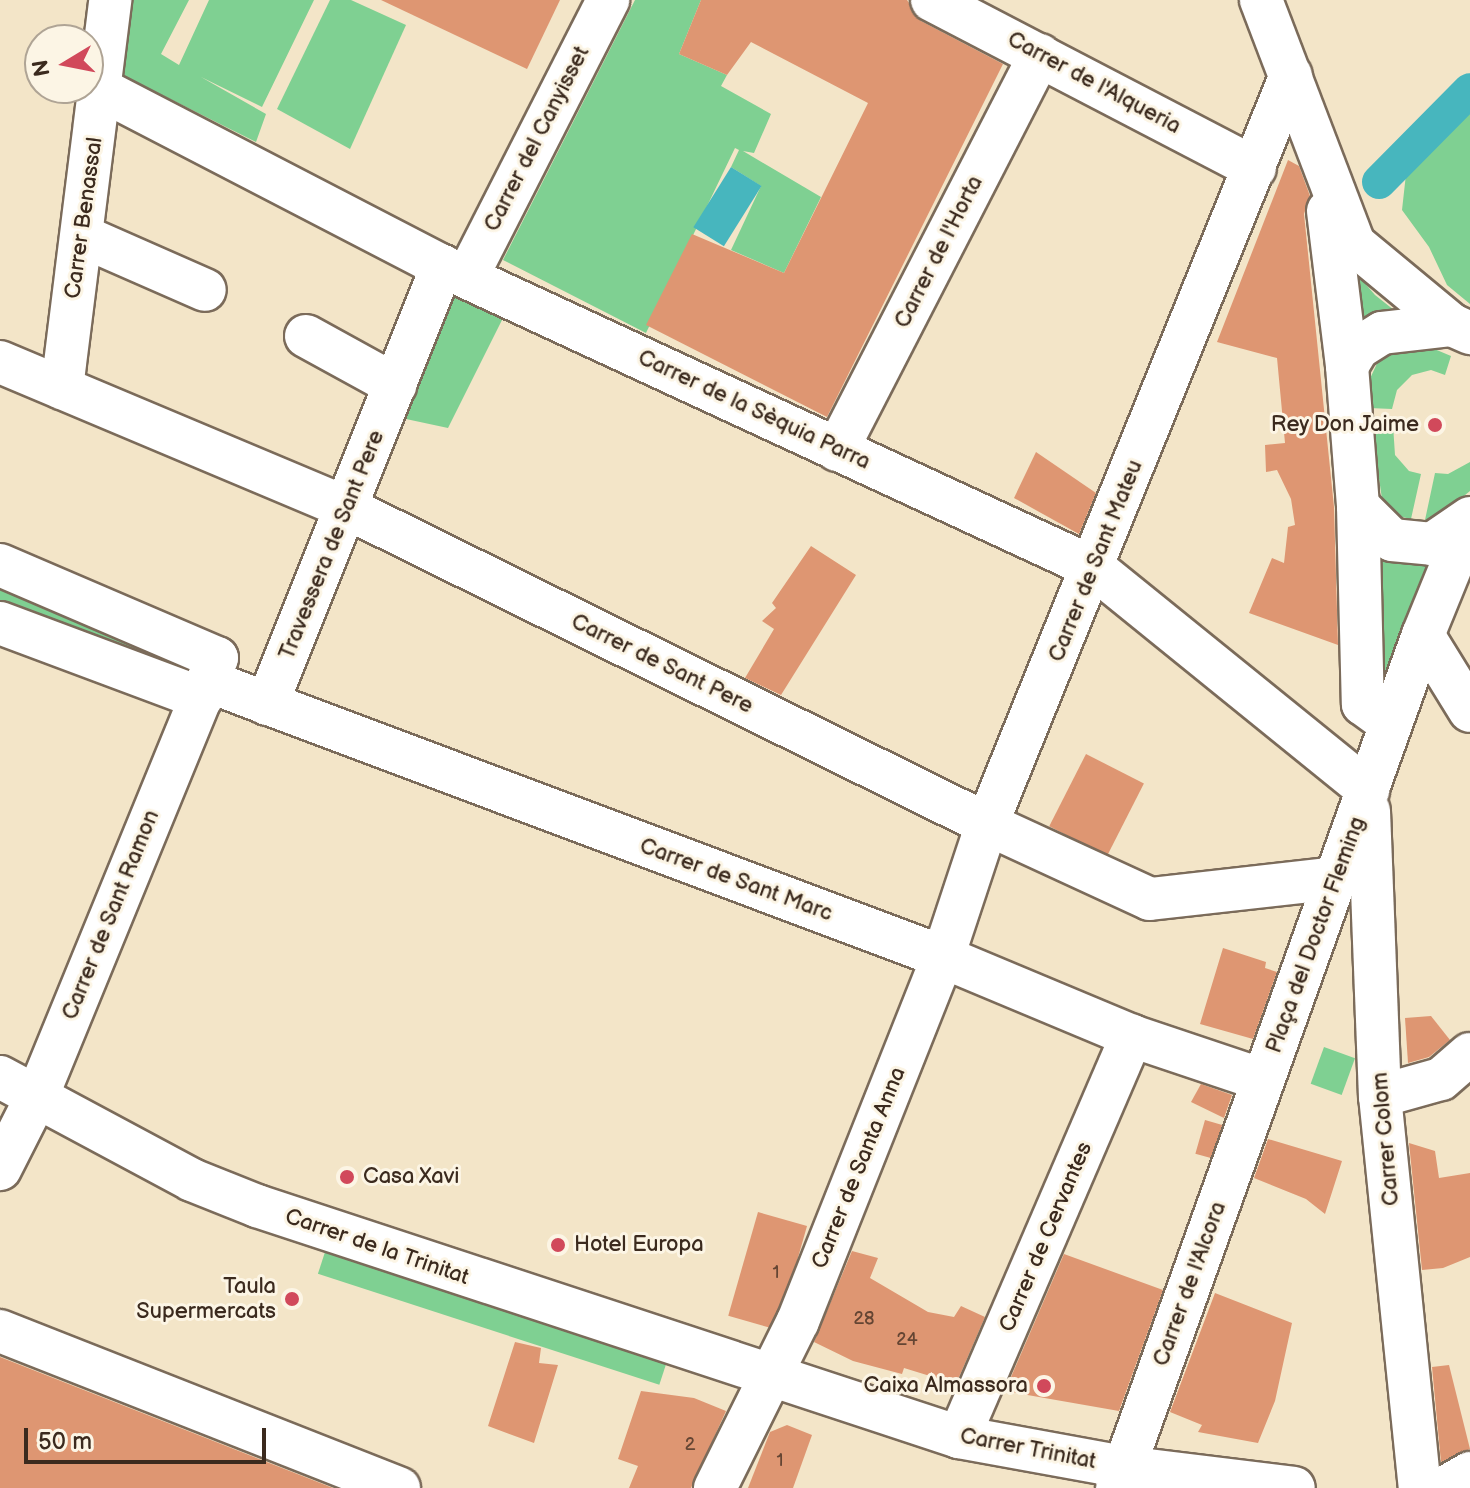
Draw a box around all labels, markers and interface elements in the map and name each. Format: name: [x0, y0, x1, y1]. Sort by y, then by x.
north arrow: [24, 24, 104, 104]
street label: Carrer de l'Alqueria: [1003, 26, 1185, 140]
street label: Carrer del Canyisset: [479, 42, 595, 236]
text: N: [27, 57, 57, 78]
street label: Carrer Benassal: [60, 136, 108, 300]
street label: Carrer de l'Horta: [889, 172, 989, 332]
street label: Carrer de la Sèquia Parra: [633, 344, 875, 476]
place label: Rey Don Jaime: [1268, 412, 1419, 438]
marker: Rey Don Jaime: [1426, 416, 1444, 434]
street label: Travessera de Sant Pere: [274, 426, 390, 664]
street label: Carrer de Sant Mateu: [1043, 456, 1149, 666]
street label: Carrer de Sant Pere: [567, 608, 757, 720]
street label: Carrer de Sant Ramon: [57, 806, 165, 1024]
street label: Plaça del Doctor Fleming: [1261, 813, 1371, 1057]
street label: Carrer de Sant Marc: [636, 833, 836, 927]
street label: Carrer de Santa Anna: [806, 1063, 912, 1273]
street label: Carrer Colom: [1367, 1071, 1405, 1207]
street label: Carrer de Cervantes: [994, 1138, 1098, 1336]
place label: Casa Xavi: [363, 1164, 461, 1190]
marker: Casa Xavi: [338, 1168, 356, 1186]
street label: Carrer de l'Alcora: [1148, 1198, 1232, 1370]
street label: Carrer de la Trinitat: [281, 1203, 473, 1291]
place label: Hotel Europa: [574, 1232, 704, 1258]
marker: Hotel Europa: [549, 1236, 567, 1254]
house number: 1: [773, 1262, 779, 1284]
place label: Taula Supermercats: [136, 1273, 276, 1324]
marker: Taula Supermercats: [283, 1290, 301, 1308]
house number: 28: [853, 1308, 875, 1330]
house number: 24: [896, 1329, 918, 1351]
place label: Caixa Almassora: [864, 1373, 1028, 1399]
marker: Caixa Almassora: [1035, 1377, 1053, 1395]
scale bar: [28, 1412, 270, 1462]
street label: Carrer Trinitat: [957, 1423, 1099, 1475]
text: 50 m: [38, 1427, 92, 1456]
house number: 2: [685, 1434, 695, 1456]
house number: 1: [777, 1450, 783, 1472]

